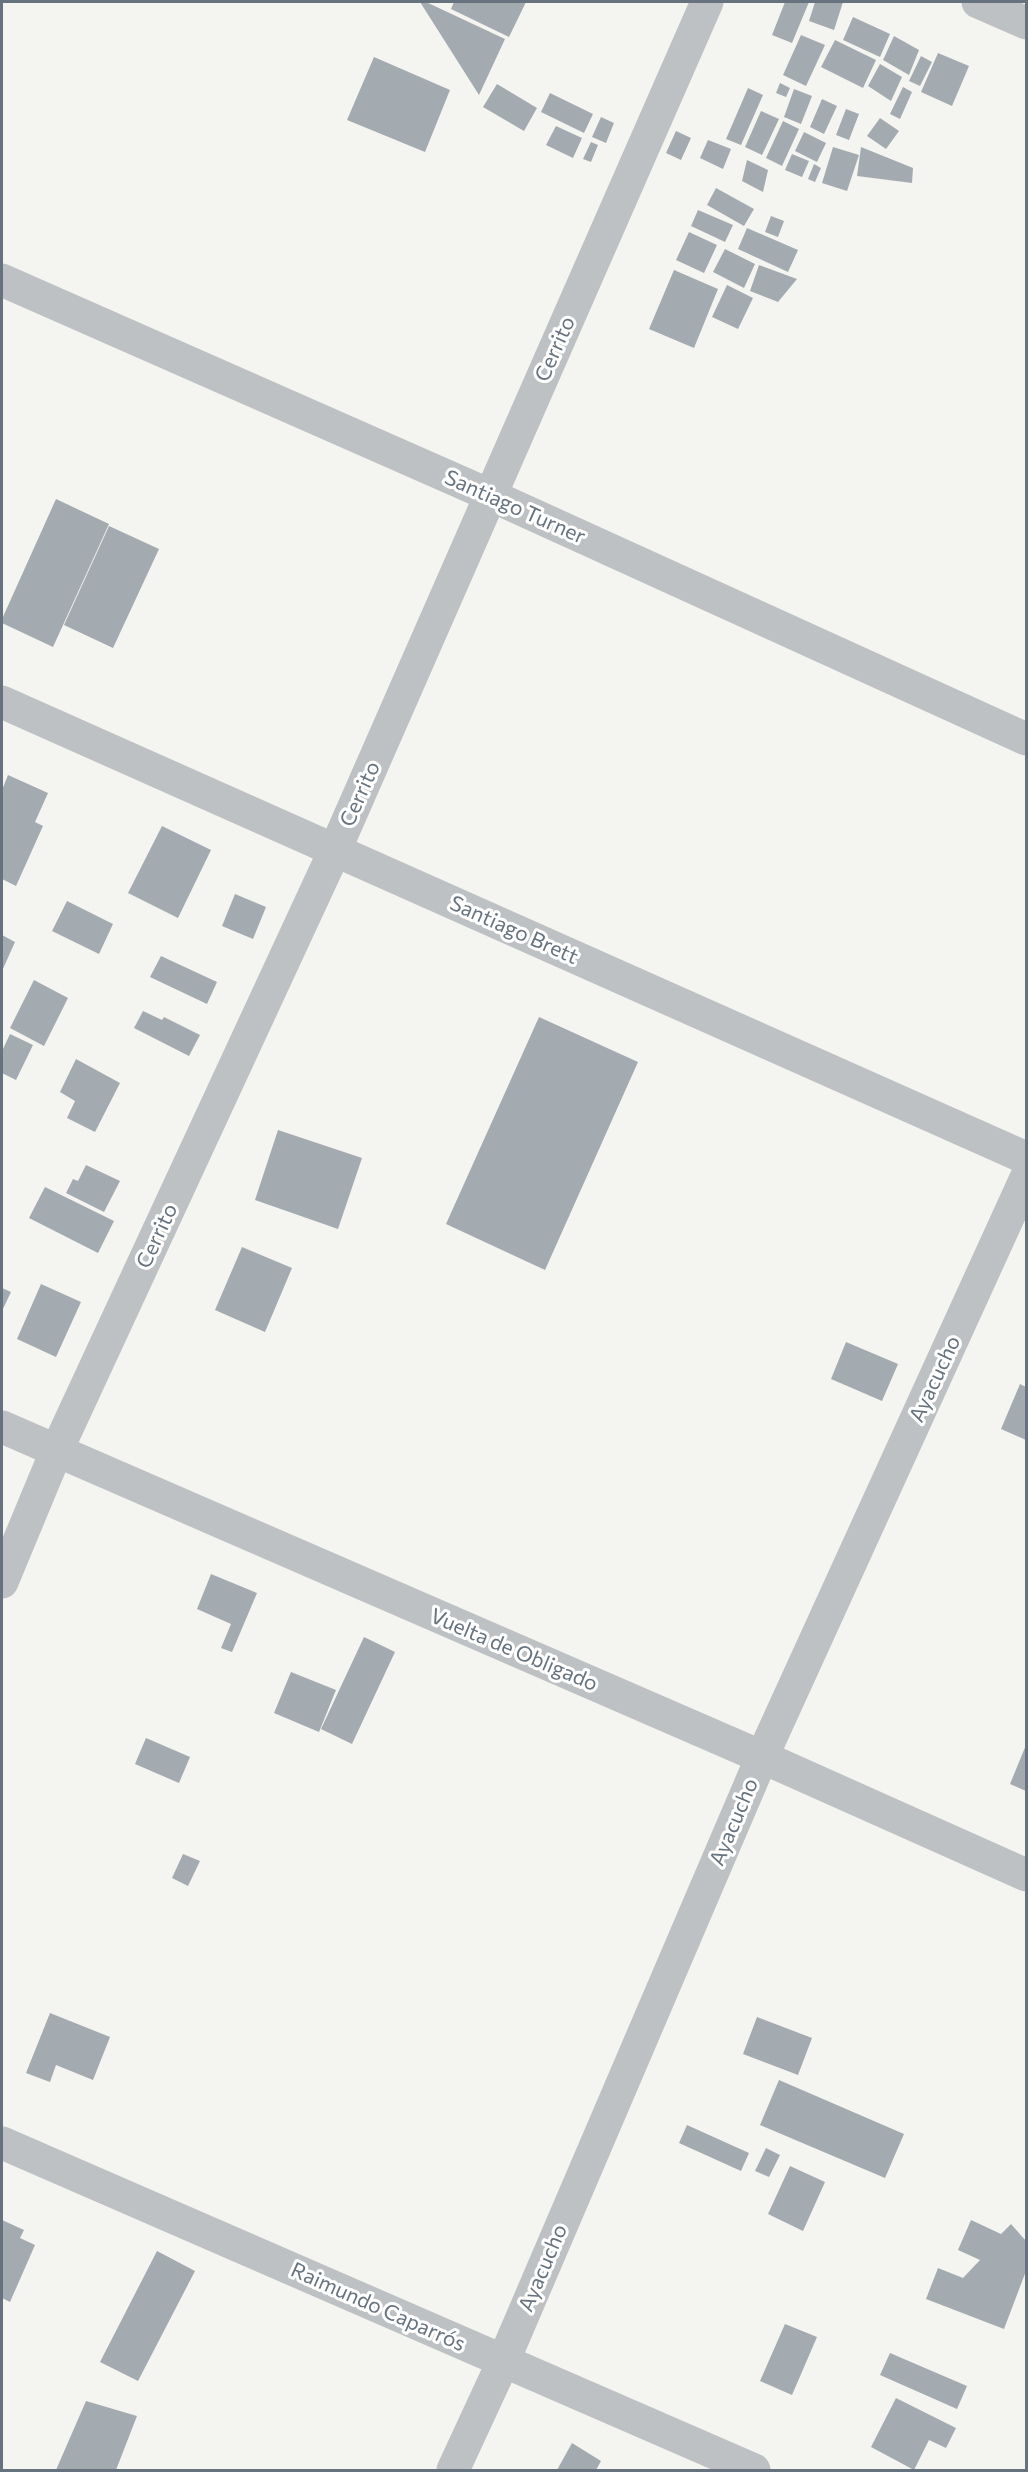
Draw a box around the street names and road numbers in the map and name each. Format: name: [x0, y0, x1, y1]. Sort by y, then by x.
street label: Cerrito: [530, 313, 580, 385]
street label: Santiago Turner: [441, 465, 589, 549]
street label: Cerrito: [335, 758, 385, 830]
street label: Santiago Brett: [446, 890, 582, 970]
street label: Cerrito: [131, 1200, 183, 1272]
street label: Ayacucho: [904, 1332, 966, 1426]
street label: Vuelta de Obligado: [426, 1603, 602, 1697]
street label: Ayacucho: [704, 1775, 764, 1869]
street label: Ayacucho: [513, 2221, 573, 2315]
street label: Raimundo Caparrós: [287, 2257, 469, 2357]

